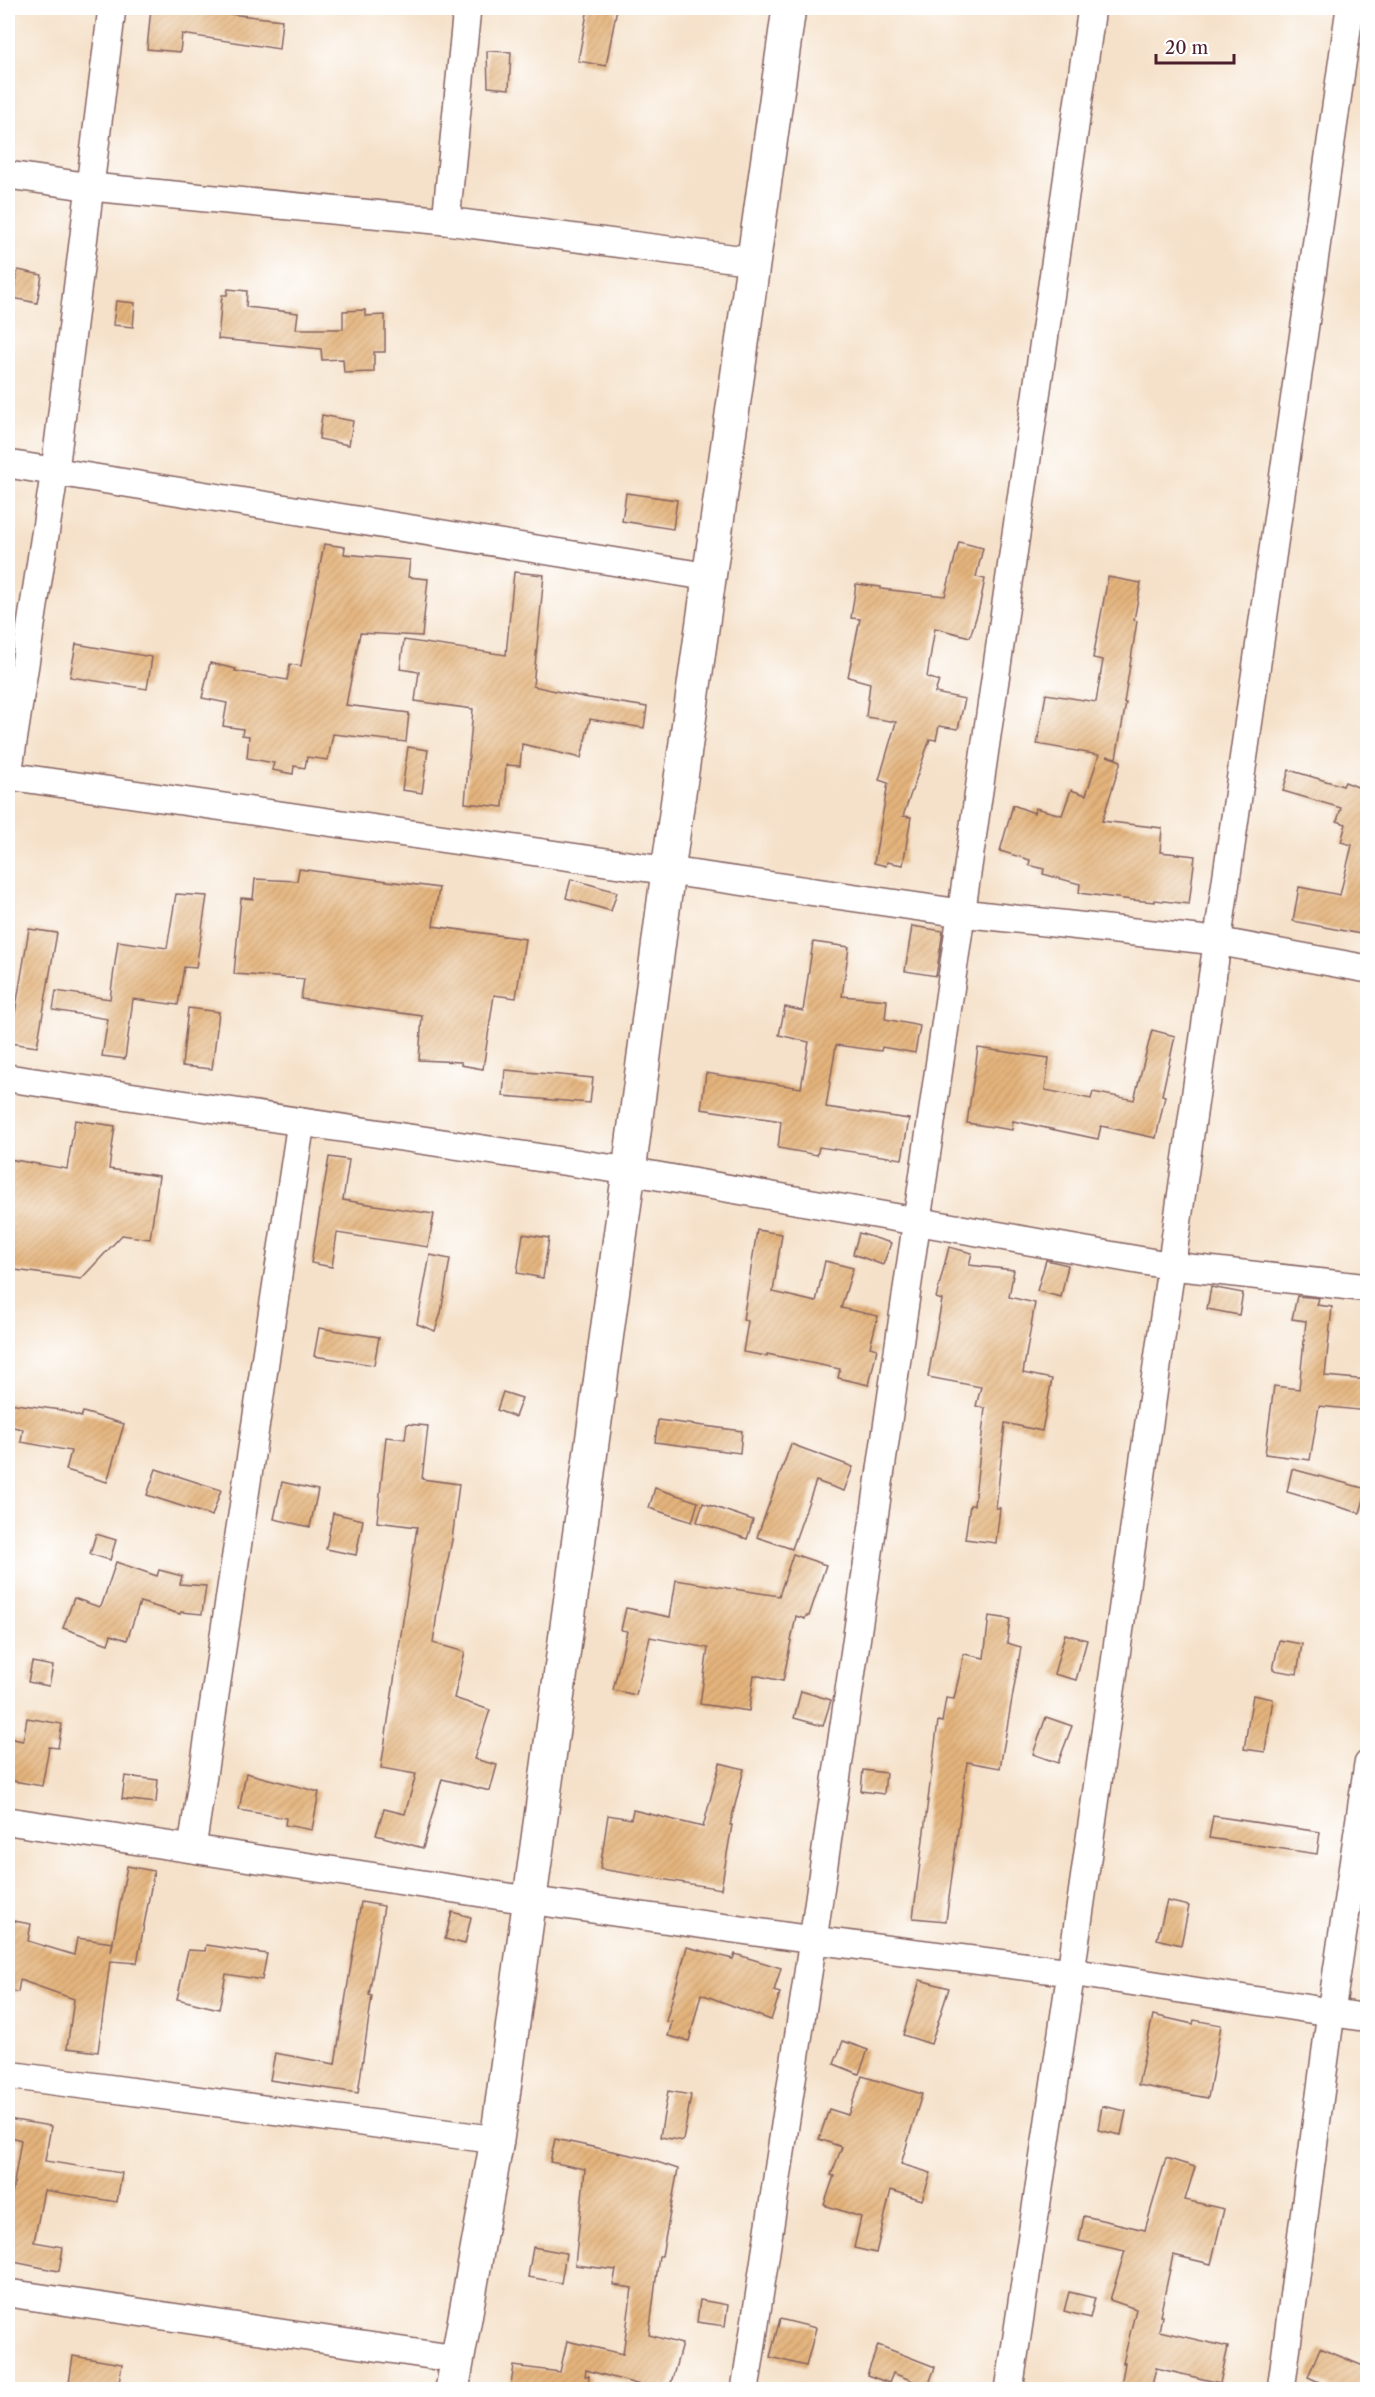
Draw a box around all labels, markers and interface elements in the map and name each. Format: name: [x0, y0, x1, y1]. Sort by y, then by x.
scale bar: [1156, 27, 1234, 65]
text: 20 m: [1165, 37, 1209, 59]

